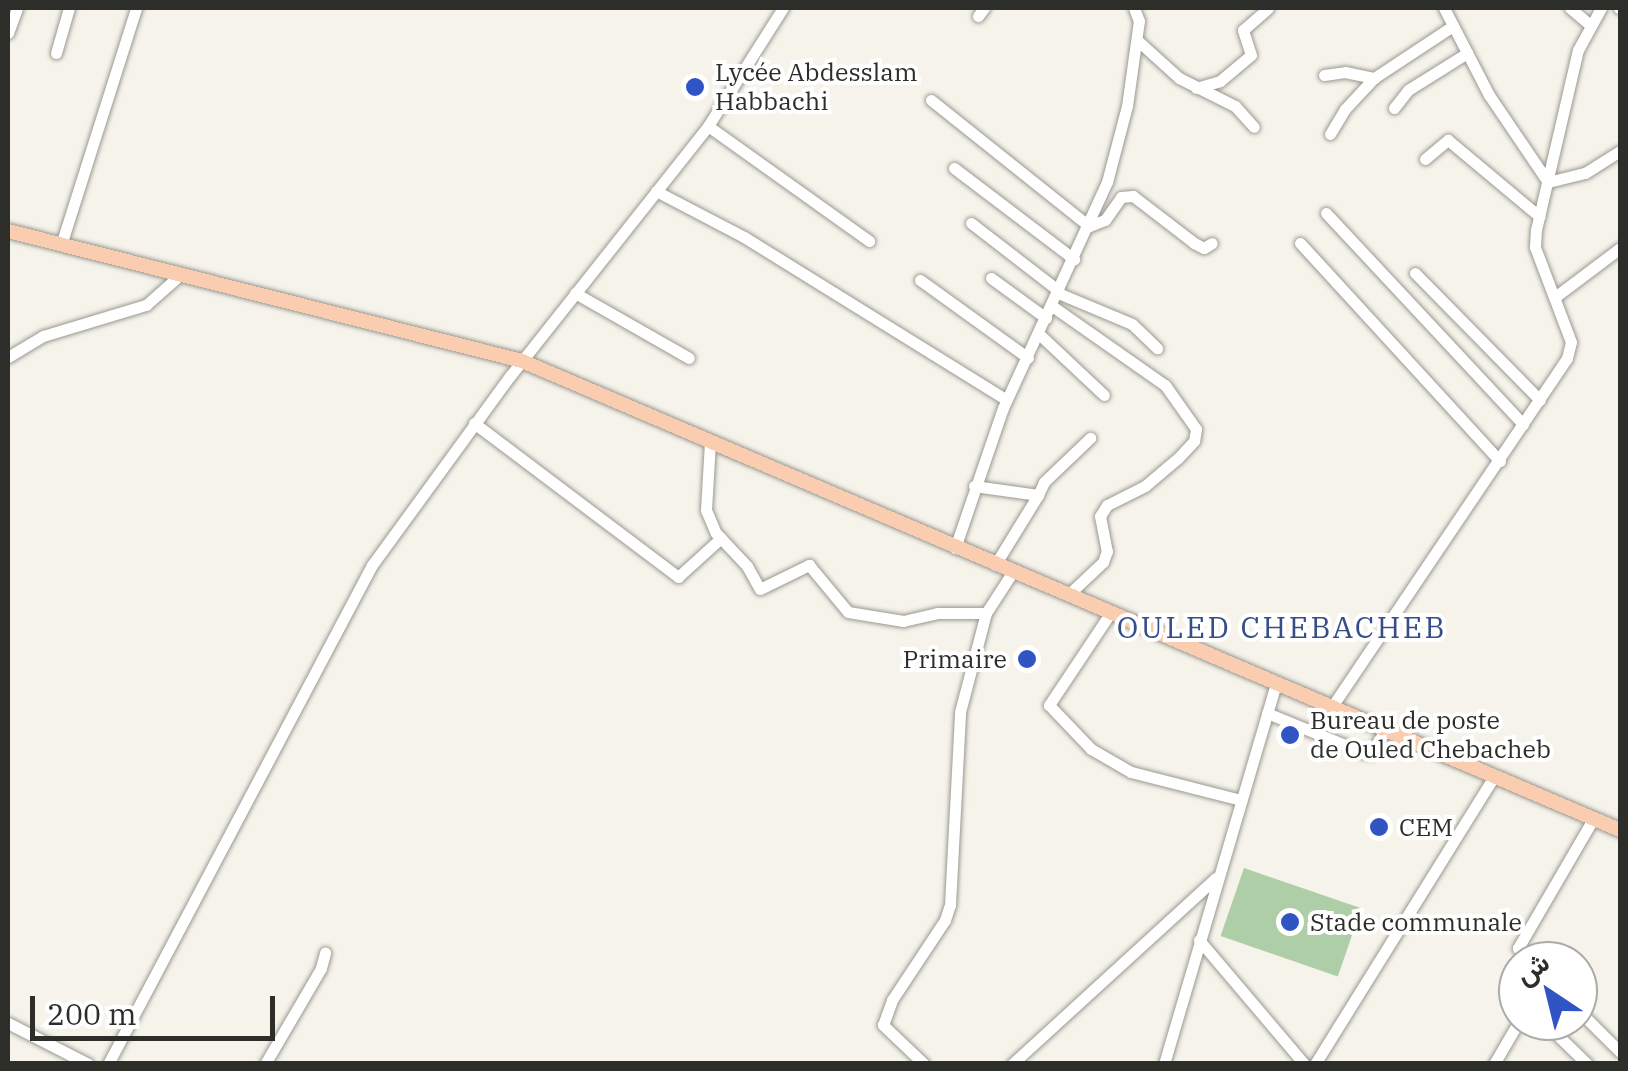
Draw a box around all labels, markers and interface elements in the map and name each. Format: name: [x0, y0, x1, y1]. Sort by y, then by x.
place label: Lycée Abdesslam Habbachi: [715, 58, 918, 117]
marker: Lycée Abdesslam Habbachi: [684, 76, 706, 98]
district label: OULED CHEBACHEB: [1117, 609, 1447, 645]
place label: Primaire: [903, 644, 1007, 674]
marker: Primaire: [1016, 648, 1038, 670]
place label: Bureau de poste de Ouled Chebacheb: [1310, 706, 1551, 765]
marker: Bureau de poste de Ouled Chebacheb: [1279, 724, 1301, 746]
place label: CEM: [1399, 812, 1453, 842]
marker: CEM: [1368, 816, 1390, 838]
place label: Stade communale: [1310, 907, 1522, 937]
marker: Stade communale: [1279, 911, 1301, 933]
north arrow: [1498, 941, 1598, 1041]
text: ش: [1507, 943, 1556, 992]
scale bar: [35, 976, 280, 1038]
text: 200 m: [47, 994, 137, 1033]

